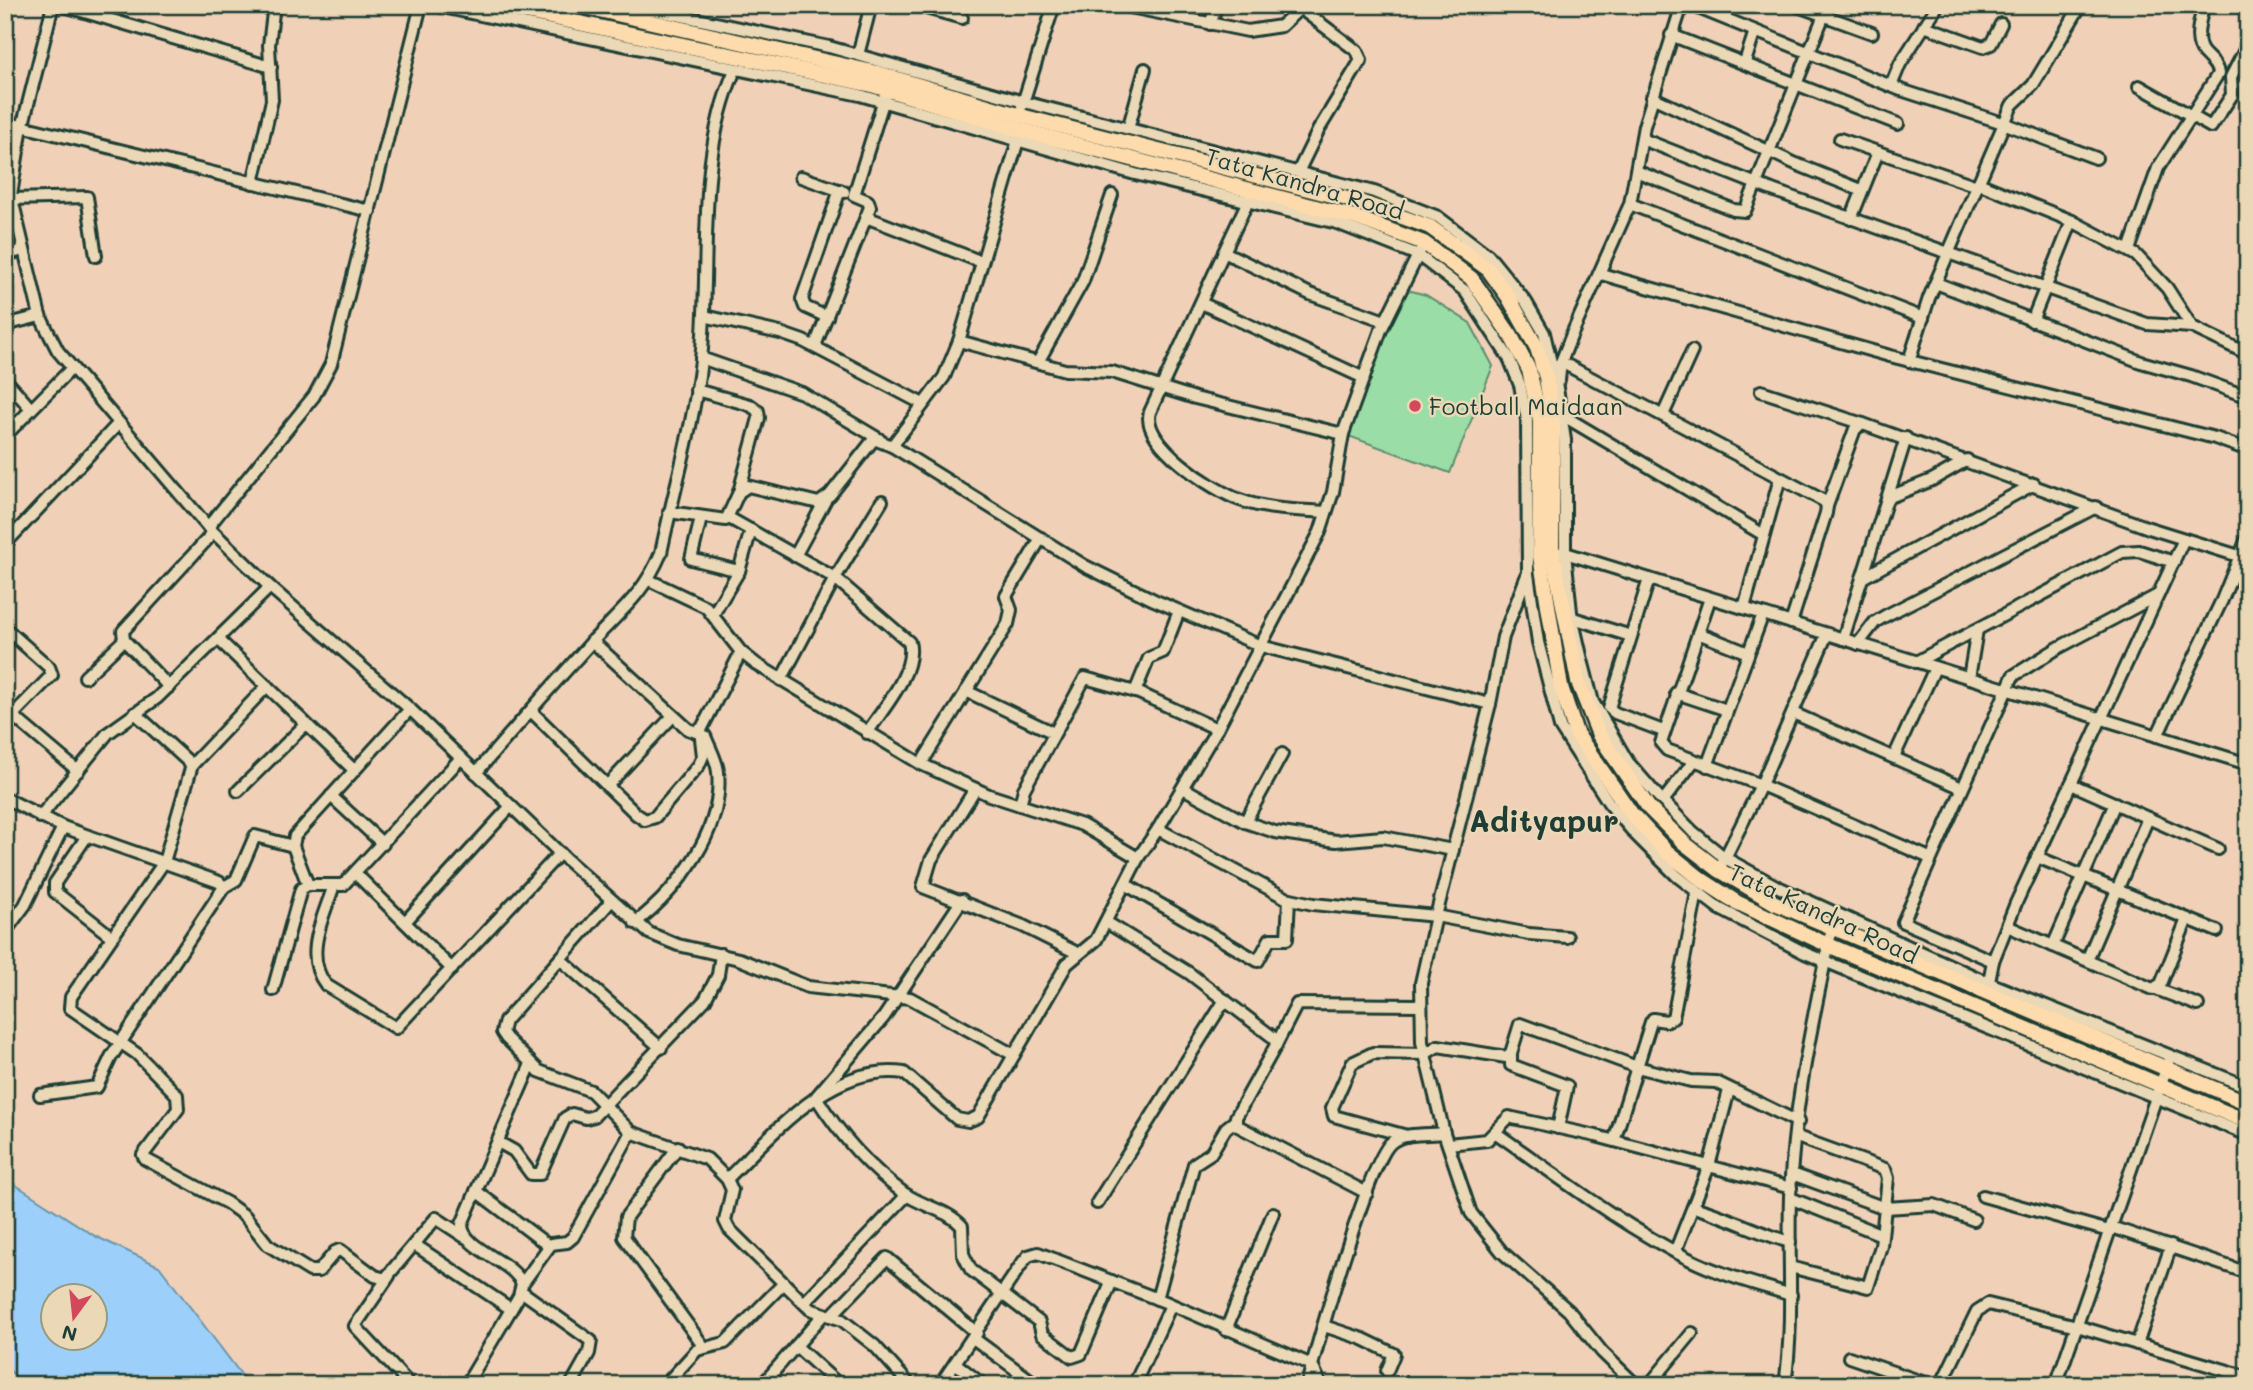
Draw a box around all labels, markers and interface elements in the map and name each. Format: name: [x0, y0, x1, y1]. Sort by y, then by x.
street label: Tata Kandra Road: [1202, 140, 1408, 226]
place label: Football Maidaan: [1429, 391, 1623, 421]
marker: Football Maidaan: [1407, 398, 1423, 414]
district label: Adityapur: [1469, 800, 1619, 840]
street label: Tata Kandra Road: [1725, 856, 1923, 970]
north arrow: [38, 1282, 108, 1352]
text: N: [59, 1320, 80, 1348]

